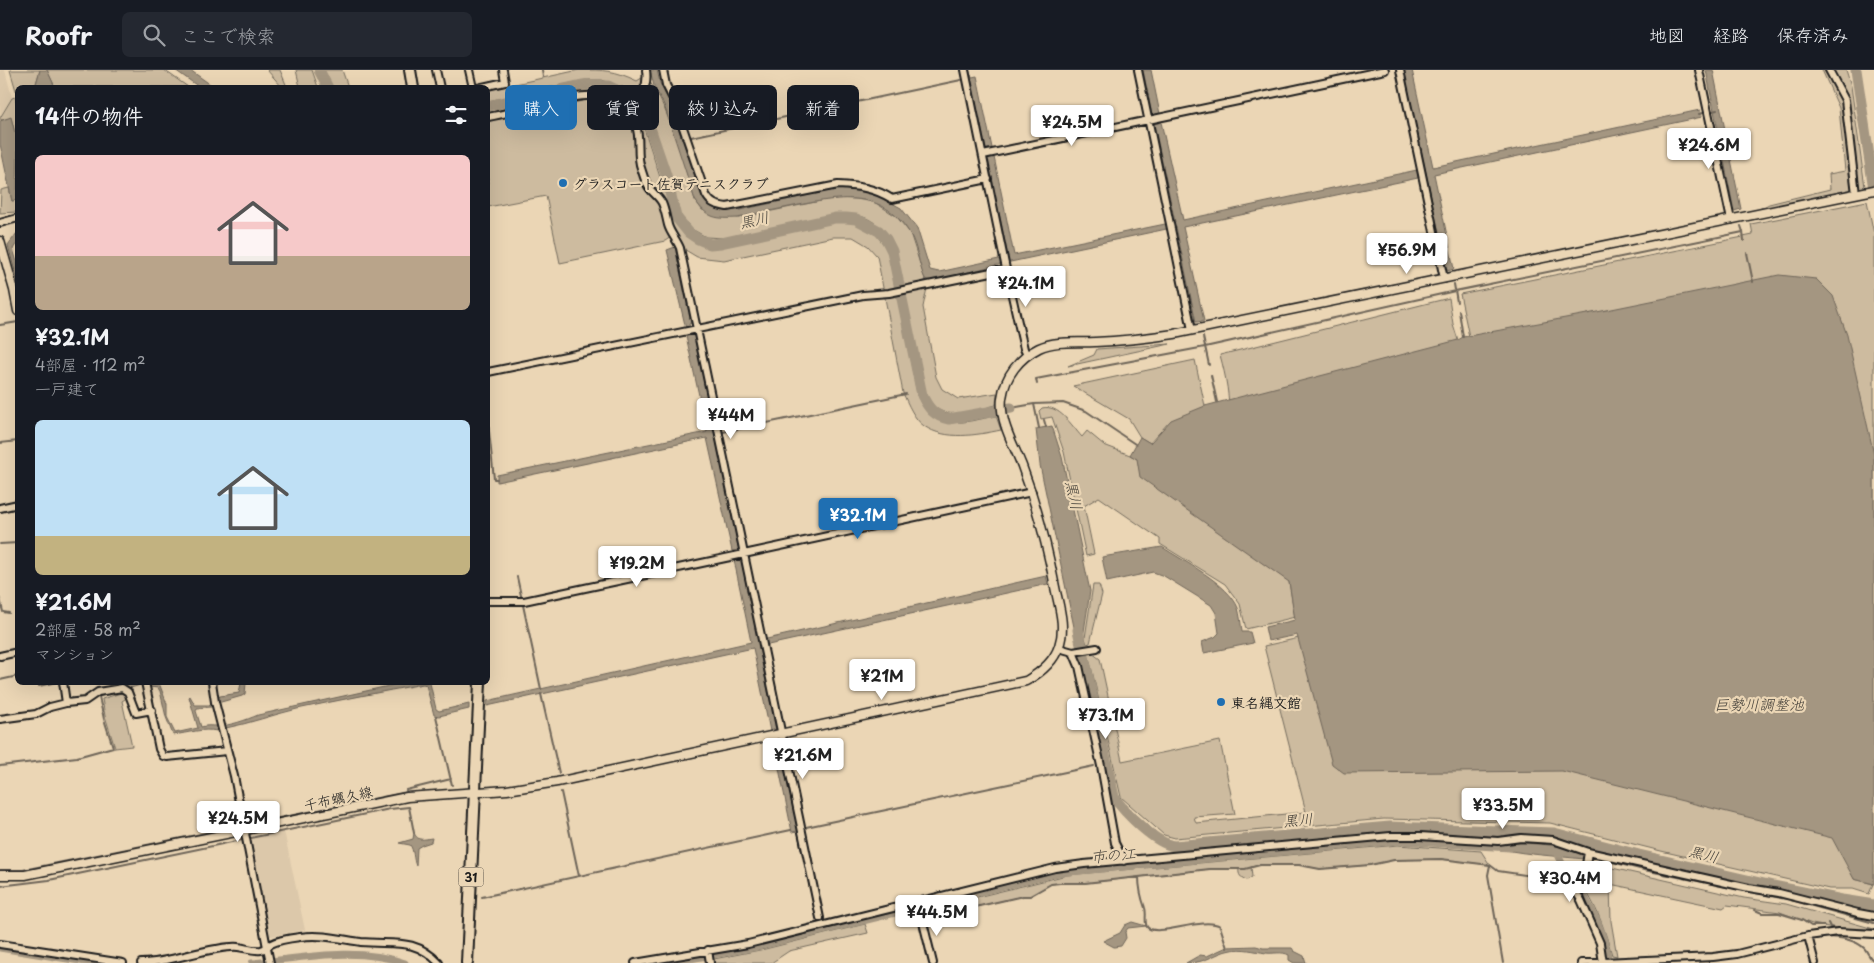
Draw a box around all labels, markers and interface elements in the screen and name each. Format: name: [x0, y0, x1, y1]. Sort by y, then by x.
search box: [122, 12, 472, 57]
text: Roofr: [25, 17, 92, 53]
icon: search: [140, 21, 168, 49]
text: ここで検索: [180, 21, 275, 49]
text: 地図: [1649, 21, 1685, 48]
text: 経路: [1713, 21, 1749, 48]
text: 保存済み: [1777, 21, 1849, 48]
chip: 購入: [505, 85, 577, 130]
chip: 賃貸: [587, 85, 659, 130]
chip: 絞り込み: [669, 85, 777, 130]
chip: 新着: [787, 85, 859, 130]
text: 14件の物件: [35, 99, 143, 131]
icon: filters: [442, 101, 470, 129]
pin: ¥24.5M: [1031, 104, 1113, 147]
text: ¥24.5M: [1042, 109, 1102, 133]
pin: ¥24.6M: [1668, 128, 1750, 170]
text: ¥24.6M: [1678, 132, 1740, 156]
place label: グラスコート佐賀テニスクラブ: [573, 173, 769, 194]
marker: グラスコート佐賀テニスクラブ: [557, 177, 569, 189]
icon: home: [208, 188, 298, 278]
water label: 黒川: [737, 205, 771, 233]
pin: ¥56.9M: [1366, 232, 1448, 275]
text: ¥56.9M: [1378, 237, 1437, 261]
pin: ¥24.1M: [985, 266, 1067, 308]
text: ¥24.1M: [998, 270, 1054, 294]
text: ¥32.1M: [35, 320, 110, 352]
text: 4部屋 · 112 m²: [35, 352, 146, 376]
text: 一戸建て: [35, 376, 99, 400]
pin: ¥44M: [701, 398, 761, 440]
text: ¥44M: [708, 402, 754, 426]
icon: home: [208, 453, 298, 543]
water label: 黒川: [1061, 478, 1089, 512]
pin: ¥32.1M: [817, 498, 899, 540]
text: ¥32.1M: [830, 502, 886, 526]
pin: ¥19.2M: [596, 546, 678, 588]
text: ¥19.2M: [609, 550, 665, 574]
text: ¥21.6M: [35, 585, 112, 617]
text: 2部屋 · 58 m²: [35, 617, 141, 641]
text: マンション: [35, 641, 114, 665]
pin: ¥21M: [852, 658, 912, 701]
text: ¥21M: [860, 663, 904, 687]
place label: 東名縄文館: [1231, 692, 1301, 713]
water label: 巨勢川調整池: [1714, 692, 1805, 715]
marker: 東名縄文館: [1215, 696, 1227, 708]
pin: ¥73.1M: [1065, 698, 1147, 740]
text: ¥73.1M: [1078, 702, 1134, 726]
pin: ¥21.6M: [762, 738, 844, 780]
text: ¥21.6M: [774, 742, 832, 766]
street label: 千布蠣久線: [302, 780, 374, 816]
pin: ¥33.5M: [1462, 788, 1544, 830]
text: ¥33.5M: [1473, 792, 1533, 816]
pin: ¥24.5M: [197, 800, 279, 843]
text: ¥24.5M: [208, 805, 268, 829]
water label: 黒川: [1282, 806, 1314, 832]
water label: 黒川: [1687, 838, 1721, 868]
water label: 市の江: [1090, 840, 1137, 867]
pin: ¥30.4M: [1529, 860, 1611, 903]
text: ¥30.4M: [1539, 865, 1601, 889]
road number: 31: [458, 868, 484, 886]
pin: ¥44.5M: [896, 894, 978, 937]
text: ¥44.5M: [906, 899, 968, 923]

